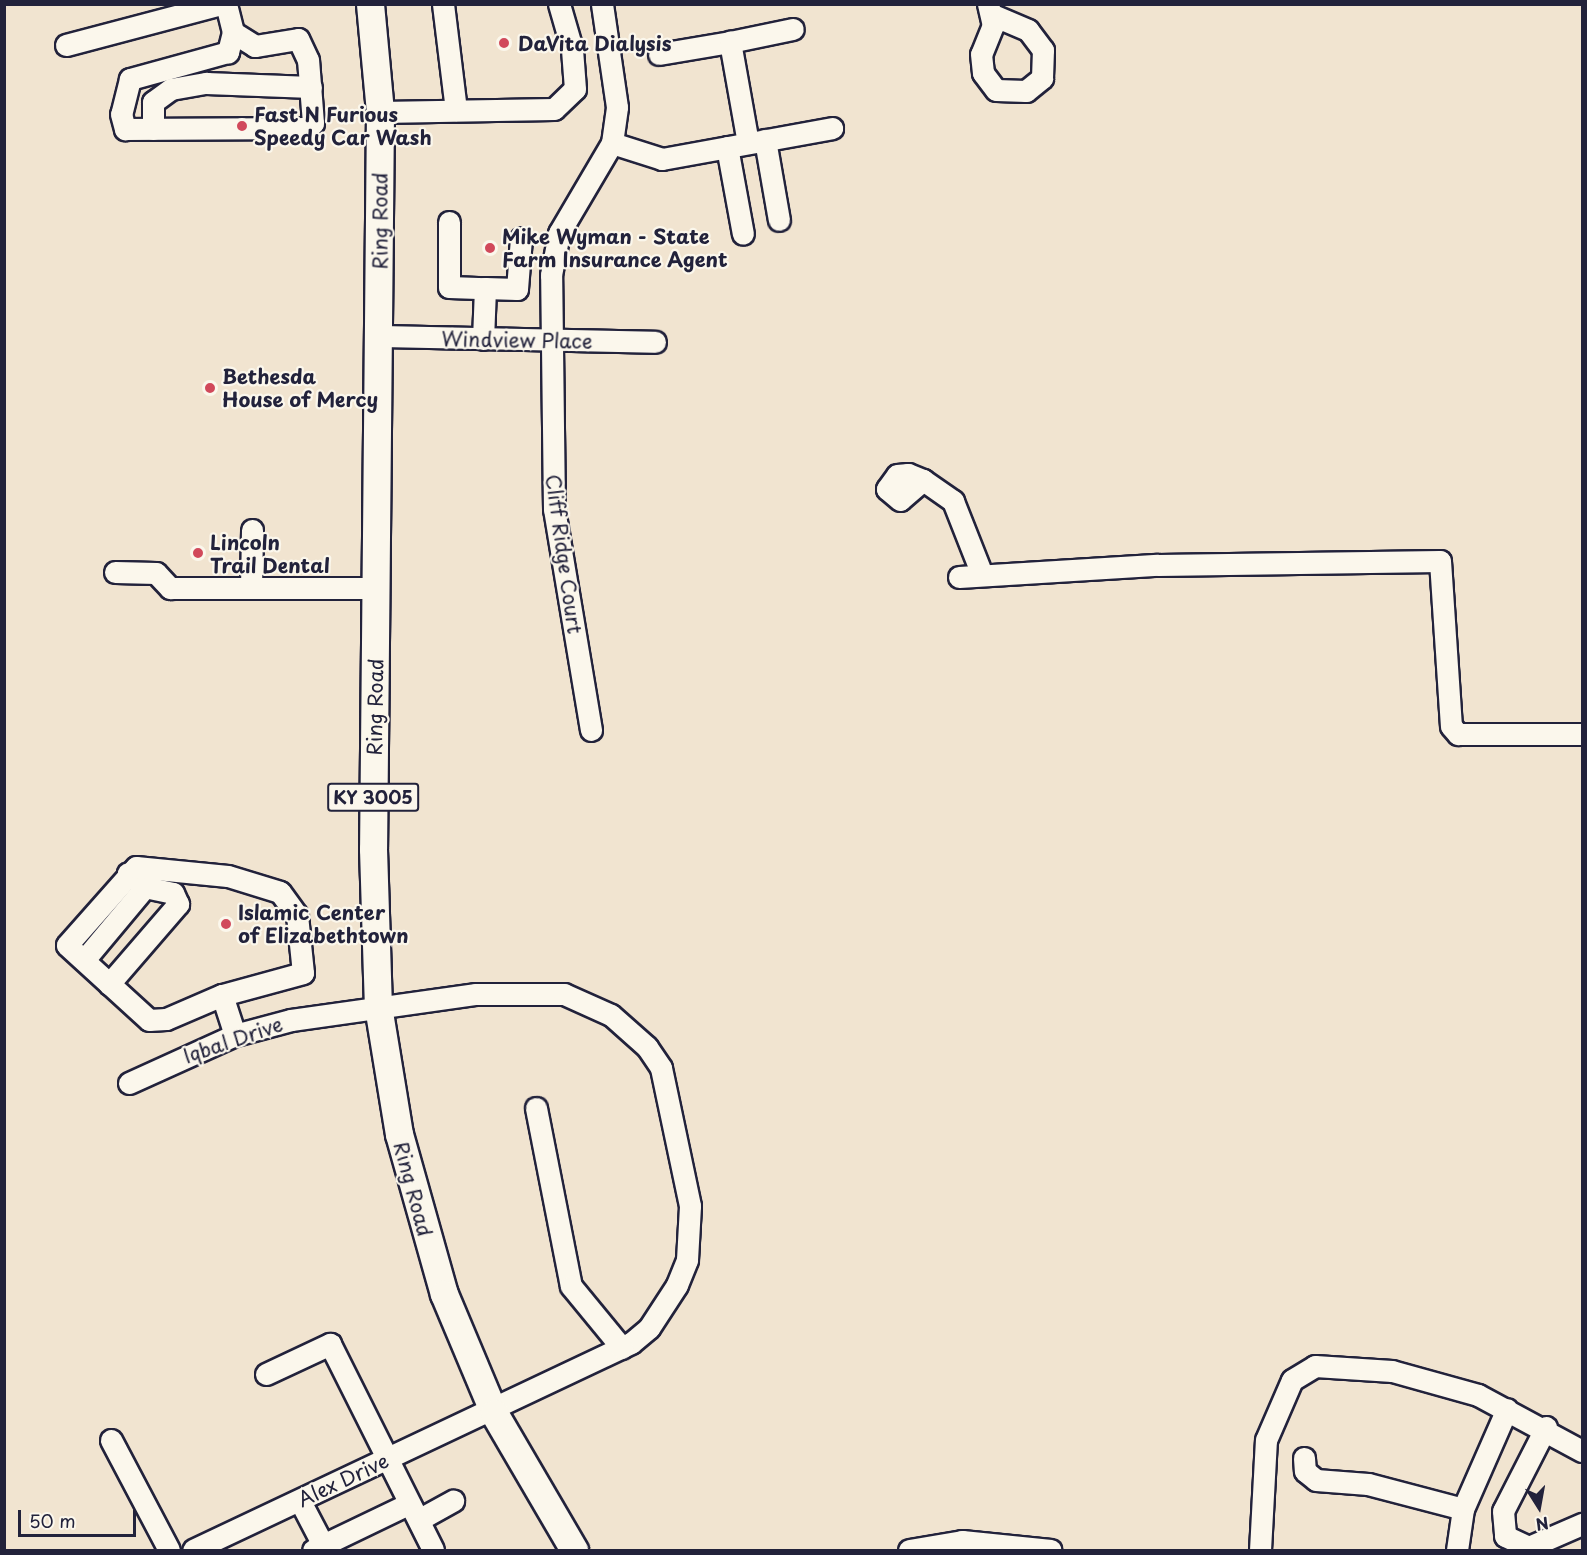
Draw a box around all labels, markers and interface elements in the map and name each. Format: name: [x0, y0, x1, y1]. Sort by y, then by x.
place label: DaVita Dialysis: [518, 31, 672, 55]
marker: DaVita Dialysis: [495, 34, 513, 52]
place label: Fast N Furious Speedy Car Wash: [254, 102, 431, 149]
marker: Fast N Furious Speedy Car Wash: [235, 119, 249, 133]
street label: Ring Road: [368, 172, 392, 270]
place label: Mike Wyman - State Farm Insurance Agent: [502, 225, 728, 272]
marker: Mike Wyman - State Farm Insurance Agent: [483, 241, 497, 255]
street label: Windview Place: [442, 327, 592, 353]
place label: Bethesda House of Mercy: [222, 365, 379, 412]
marker: Bethesda House of Mercy: [203, 381, 217, 395]
street label: Cliff Ridge Court: [541, 472, 587, 636]
place label: Lincoln Trail Dental: [210, 530, 331, 577]
marker: Lincoln Trail Dental: [191, 546, 205, 560]
street label: Ring Road: [362, 658, 388, 756]
road number: KY 3005: [326, 782, 419, 812]
place label: Islamic Center of Elizabethtown: [238, 900, 409, 947]
marker: Islamic Center of Elizabethtown: [219, 917, 233, 931]
street label: Iqbal Drive: [180, 1012, 286, 1068]
street label: Ring Road: [389, 1139, 437, 1239]
street label: Alex Drive: [293, 1448, 393, 1512]
north arrow: [1509, 1477, 1569, 1537]
scale bar: [21, 1498, 140, 1536]
text: 50 m: [29, 1507, 76, 1534]
text: N: [1534, 1512, 1551, 1538]

